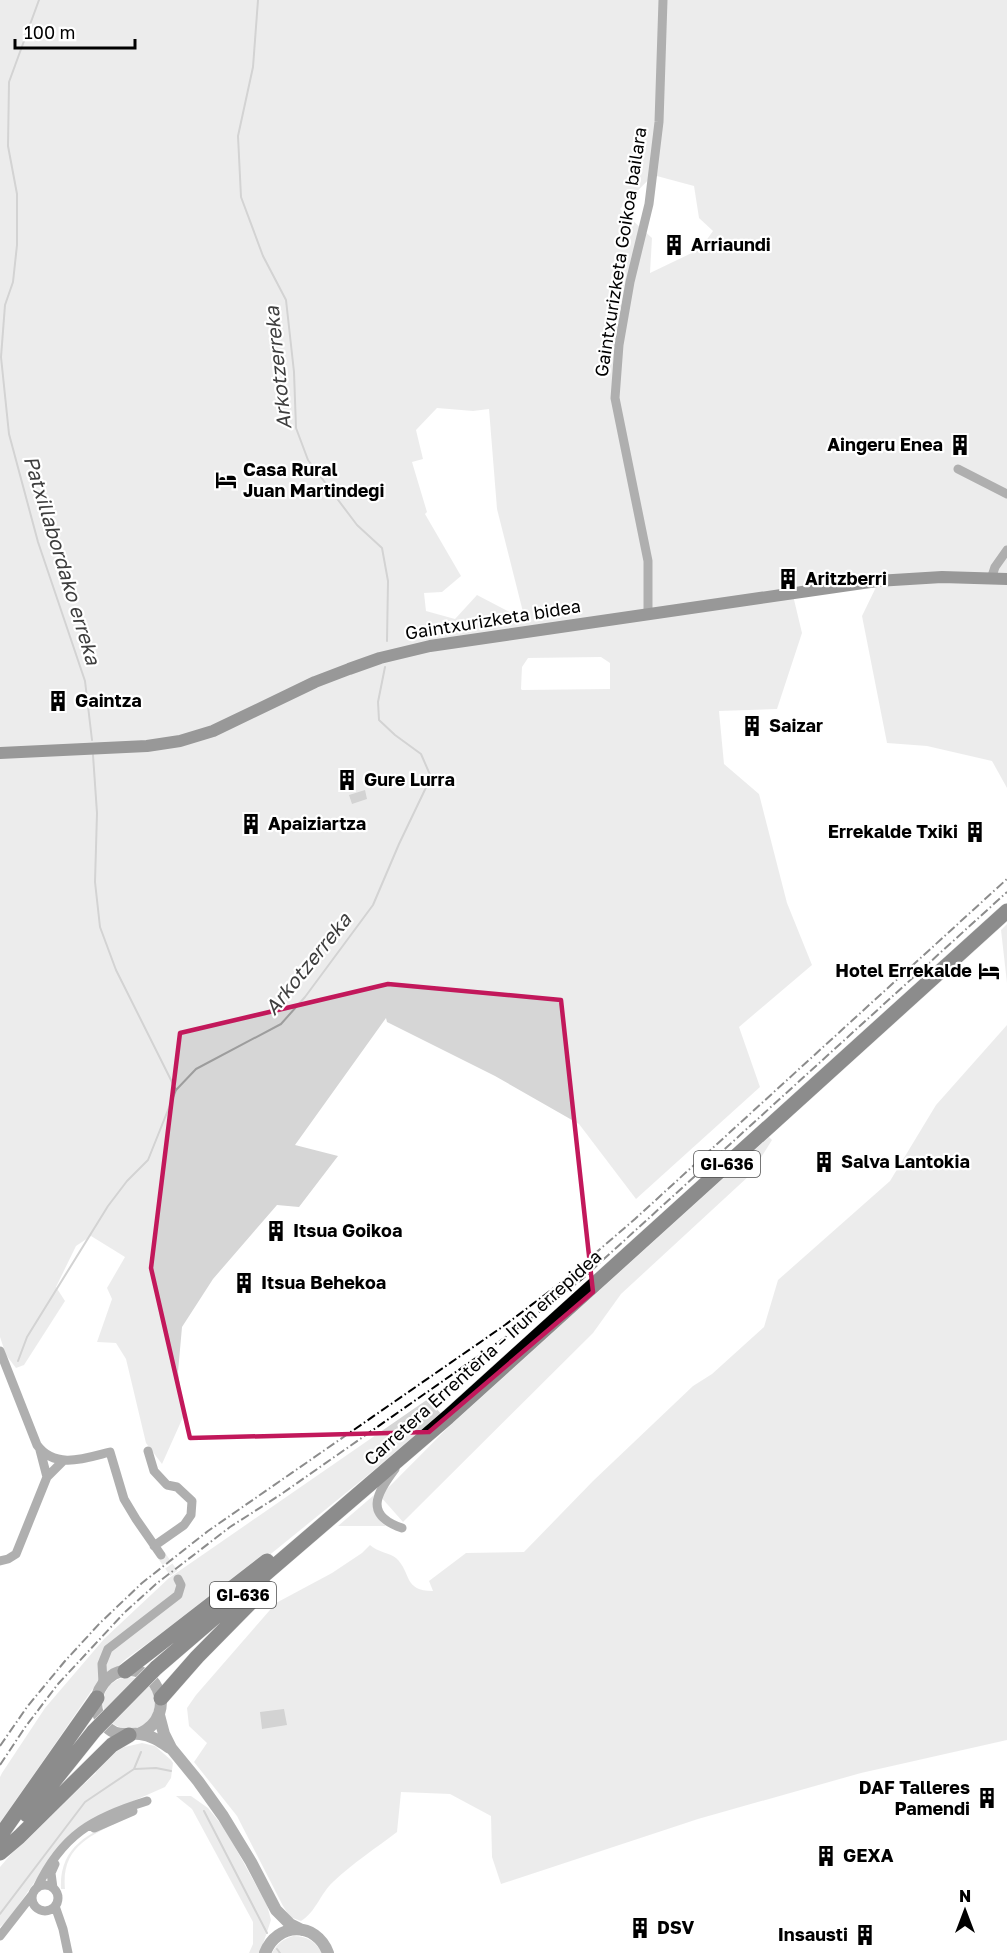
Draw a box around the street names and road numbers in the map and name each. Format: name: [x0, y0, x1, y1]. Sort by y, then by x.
street label: Gaintxurizketa Goikoa bailara: [589, 125, 651, 378]
street label: Gaintxurizketa bidea: [403, 594, 582, 644]
road number: GI-636: [694, 1151, 760, 1177]
street label: Carretera Errenteria – Irun errepidea: [359, 1245, 605, 1470]
road number: GI-636: [210, 1582, 276, 1608]

